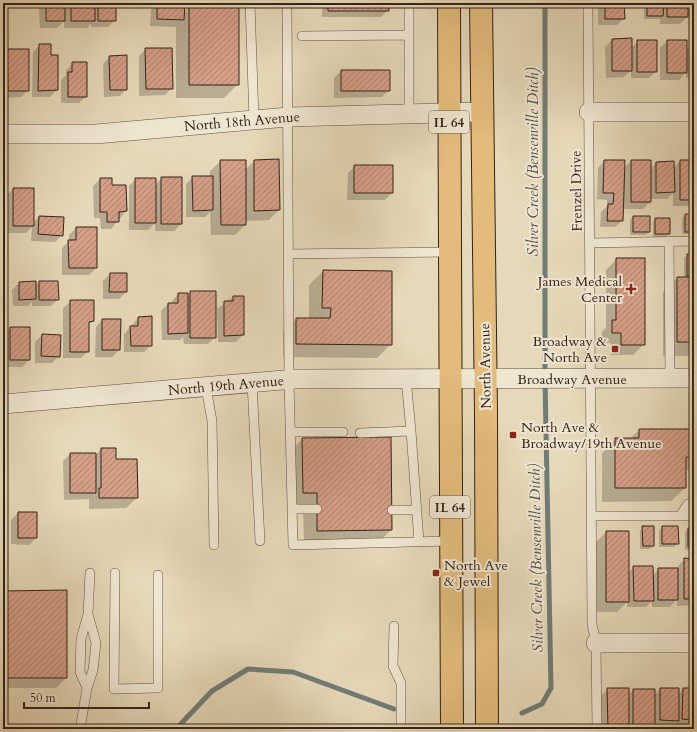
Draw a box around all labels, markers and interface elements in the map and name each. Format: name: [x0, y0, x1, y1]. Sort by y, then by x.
water label: Silver Creek (Bensenville Ditch): [523, 68, 543, 256]
street label: North 18th Avenue: [183, 107, 301, 136]
road number: IL 64: [429, 111, 469, 133]
street label: Frenzel Drive: [566, 150, 587, 232]
place label: James Medical Center: [536, 272, 623, 307]
marker: James Medical Center: [625, 283, 637, 295]
street label: North Avenue: [475, 323, 496, 409]
place label: Broadway & North Ave: [532, 332, 608, 367]
marker: Broadway & North Ave: [610, 344, 620, 354]
street label: Broadway Avenue: [517, 370, 627, 389]
street label: North 19th Avenue: [167, 371, 285, 400]
place label: North Ave & Broadway/19th Avenue: [521, 418, 662, 453]
marker: North Ave & Broadway/19th Avenue: [508, 430, 518, 440]
water label: Silver Creek (Bensenville Ditch): [524, 463, 548, 653]
road number: IL 64: [430, 496, 470, 518]
place label: North Ave & Jewel: [444, 556, 508, 591]
marker: North Ave & Jewel: [431, 568, 441, 578]
scale bar: [24, 684, 149, 710]
text: 50 m: [30, 690, 57, 706]

